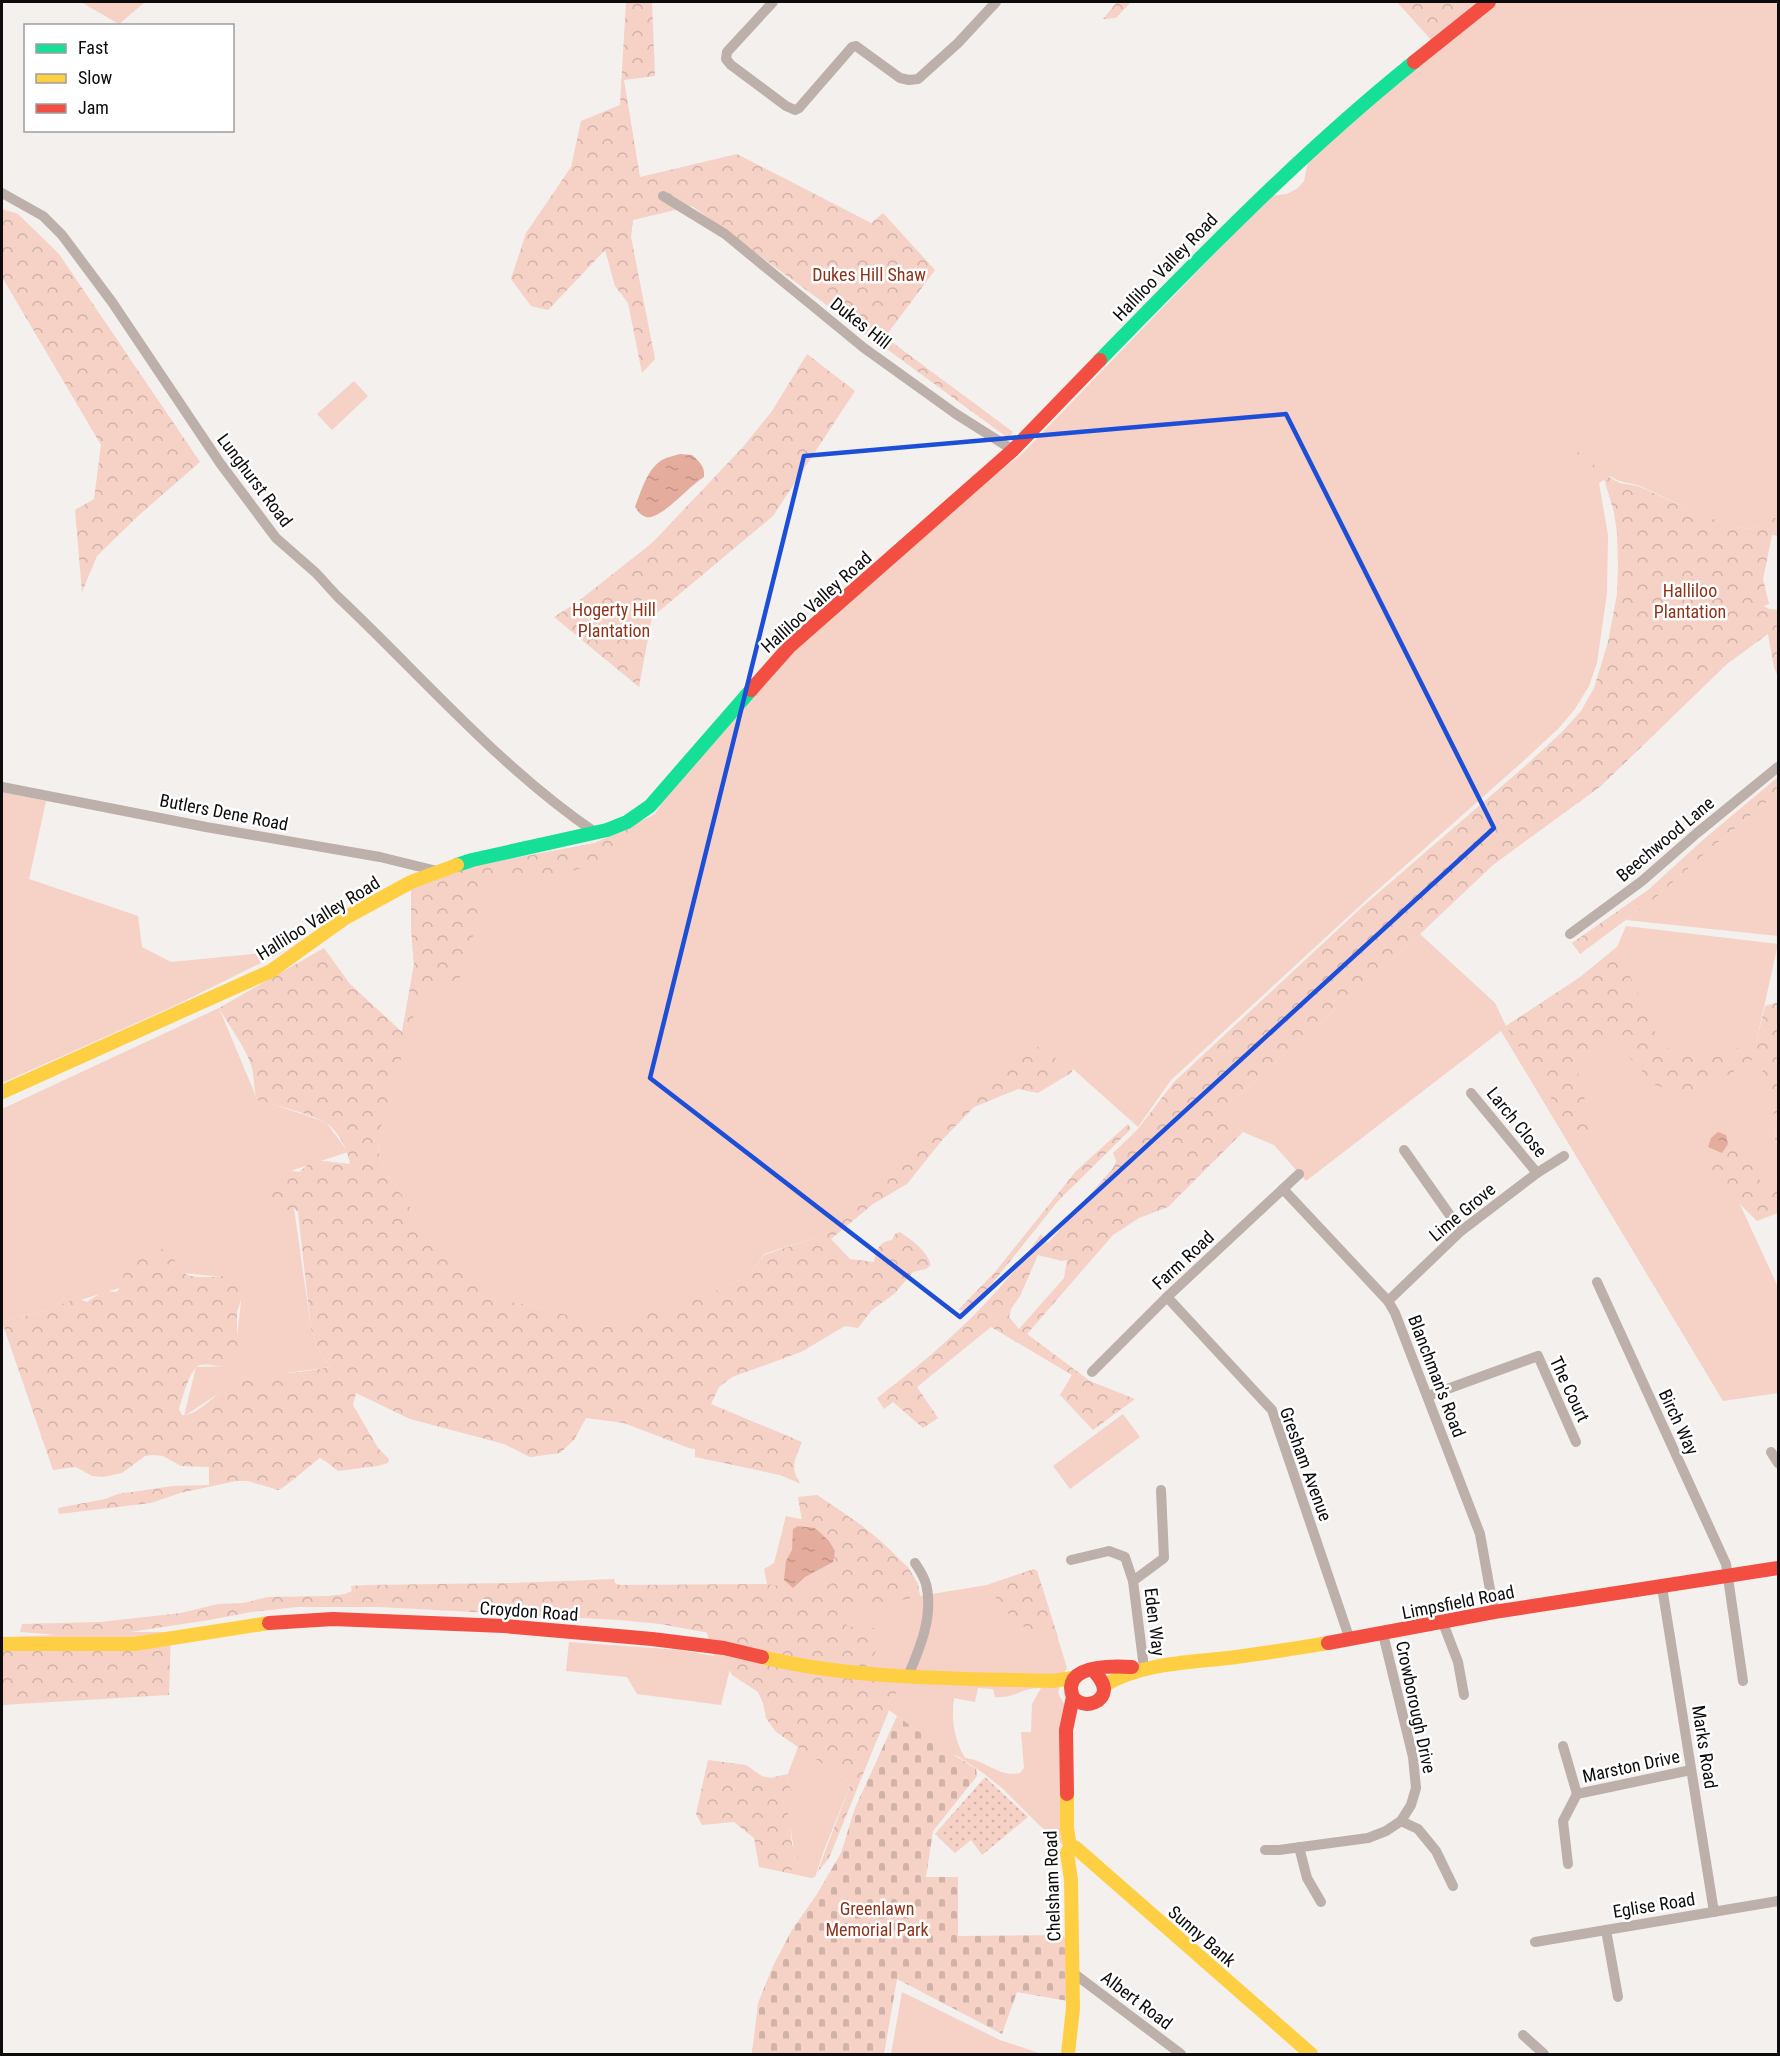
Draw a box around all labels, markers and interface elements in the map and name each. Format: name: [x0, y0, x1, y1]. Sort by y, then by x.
legend: [24, 24, 234, 132]
text: Fast: [78, 37, 109, 58]
text: Slow: [78, 67, 113, 88]
text: Jam: [78, 97, 109, 118]
street label: Halliloo Valley Road: [1108, 209, 1222, 325]
park label: Dukes Hill Shaw: [812, 264, 926, 285]
street label: Dukes Hill: [826, 293, 896, 353]
street label: Lunghurst Road: [213, 429, 297, 531]
street label: Halliloo Valley Road: [757, 547, 875, 657]
park label: Halliloo Plantation: [1654, 580, 1726, 622]
park label: Hogerty Hill Plantation: [572, 599, 656, 641]
street label: Butlers Dene Road: [158, 789, 290, 835]
street label: Beechwood Lane: [1612, 792, 1718, 886]
street label: Halliloo Valley Road: [253, 872, 383, 964]
street label: Larch Close: [1483, 1083, 1551, 1161]
street label: Lime Grove: [1425, 1178, 1499, 1246]
street label: Farm Road: [1148, 1226, 1218, 1294]
street label: Blanchman's Road: [1404, 1312, 1470, 1440]
street label: The Court: [1546, 1353, 1594, 1425]
street label: Birch Way: [1655, 1386, 1703, 1459]
street label: Gresham Avenue: [1276, 1404, 1336, 1524]
street label: Limpsfield Road: [1400, 1581, 1516, 1623]
street label: Eden Way: [1140, 1587, 1170, 1658]
street label: Croydon Road: [479, 1597, 579, 1625]
street label: Crowborough Drive: [1392, 1639, 1440, 1775]
street label: Marks Road: [1688, 1704, 1722, 1790]
street label: Marston Drive: [1580, 1745, 1682, 1787]
street label: Chelsham Road: [1040, 1830, 1064, 1942]
street label: Eglise Road: [1611, 1888, 1697, 1922]
park label: Greenlawn Memorial Park: [825, 1898, 929, 1940]
street label: Sunny Bank: [1164, 1901, 1240, 1971]
street label: Albert Road: [1097, 1967, 1177, 2033]

